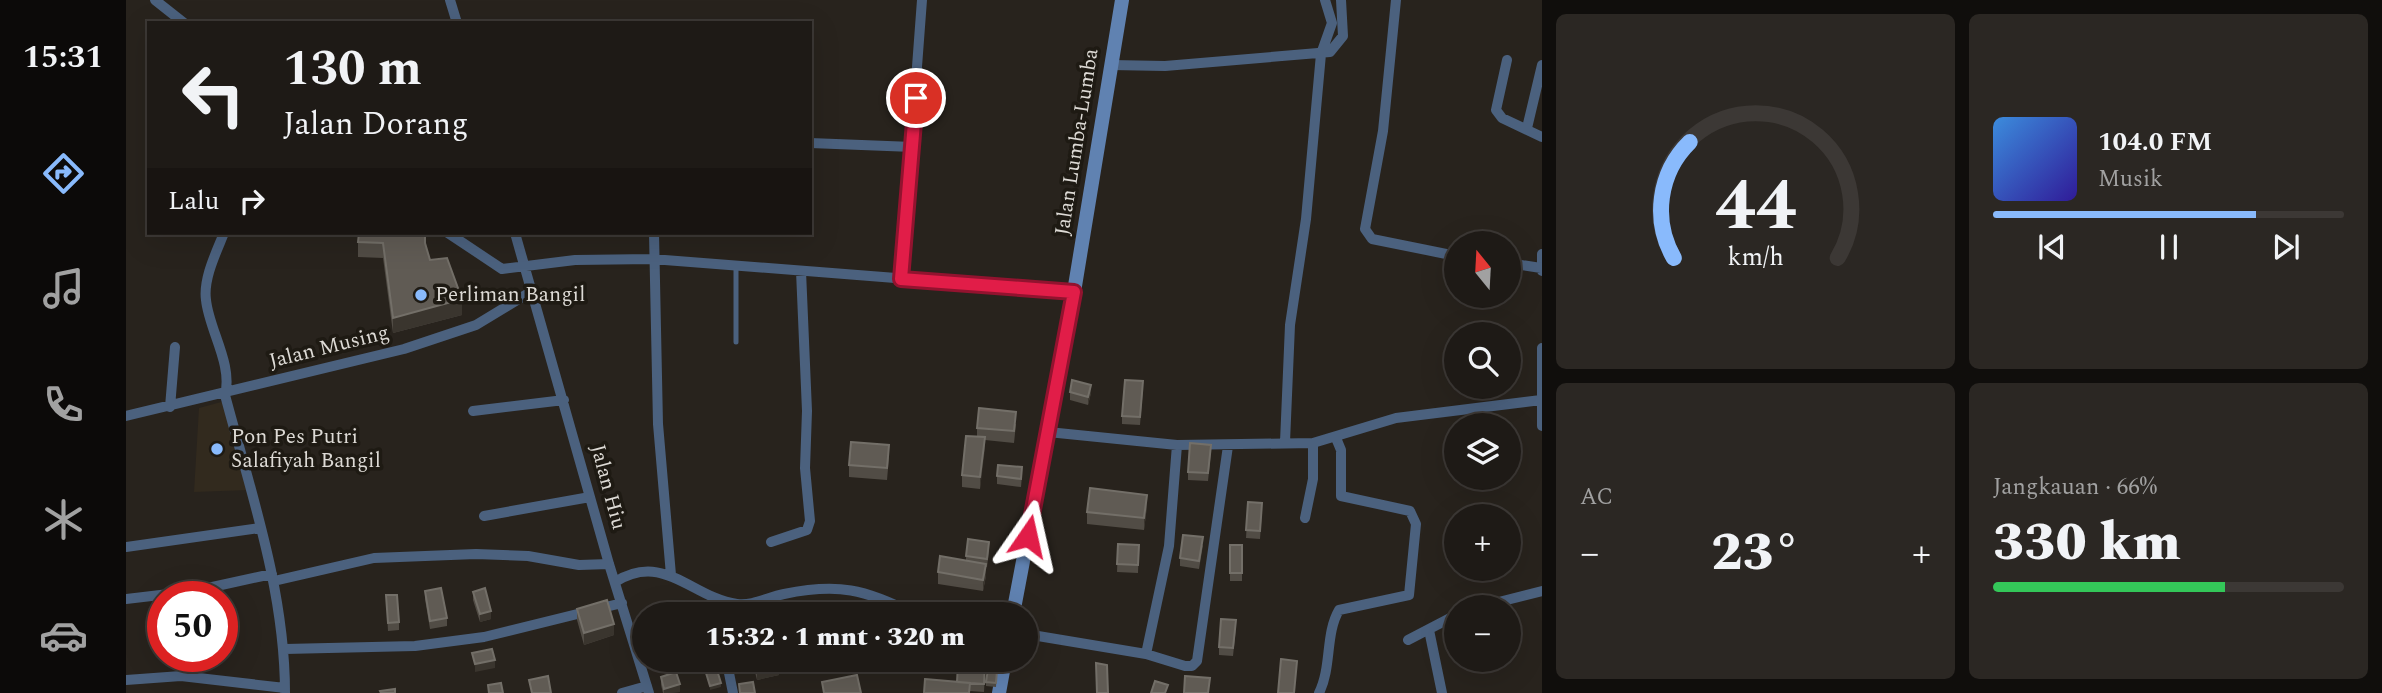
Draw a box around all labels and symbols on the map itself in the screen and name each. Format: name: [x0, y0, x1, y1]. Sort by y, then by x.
street label: Jalan Lumba-Lumba: [1046, 45, 1108, 238]
pin: [886, 68, 946, 128]
north arrow: [1444, 231, 1521, 308]
place label: Perliman Bangil: [435, 279, 585, 311]
marker: Perliman Bangil: [413, 287, 429, 303]
street label: Jalan Musing: [266, 317, 392, 377]
place label: Pon Pes Putri Salafiyah Bangil: [231, 421, 381, 477]
marker: Pon Pes Putri Salafiyah Bangil: [209, 441, 225, 457]
street label: Jalan Hiu: [581, 441, 635, 533]
position arrow: [991, 499, 1065, 573]
speed limit sign: 50: [147, 581, 238, 672]

